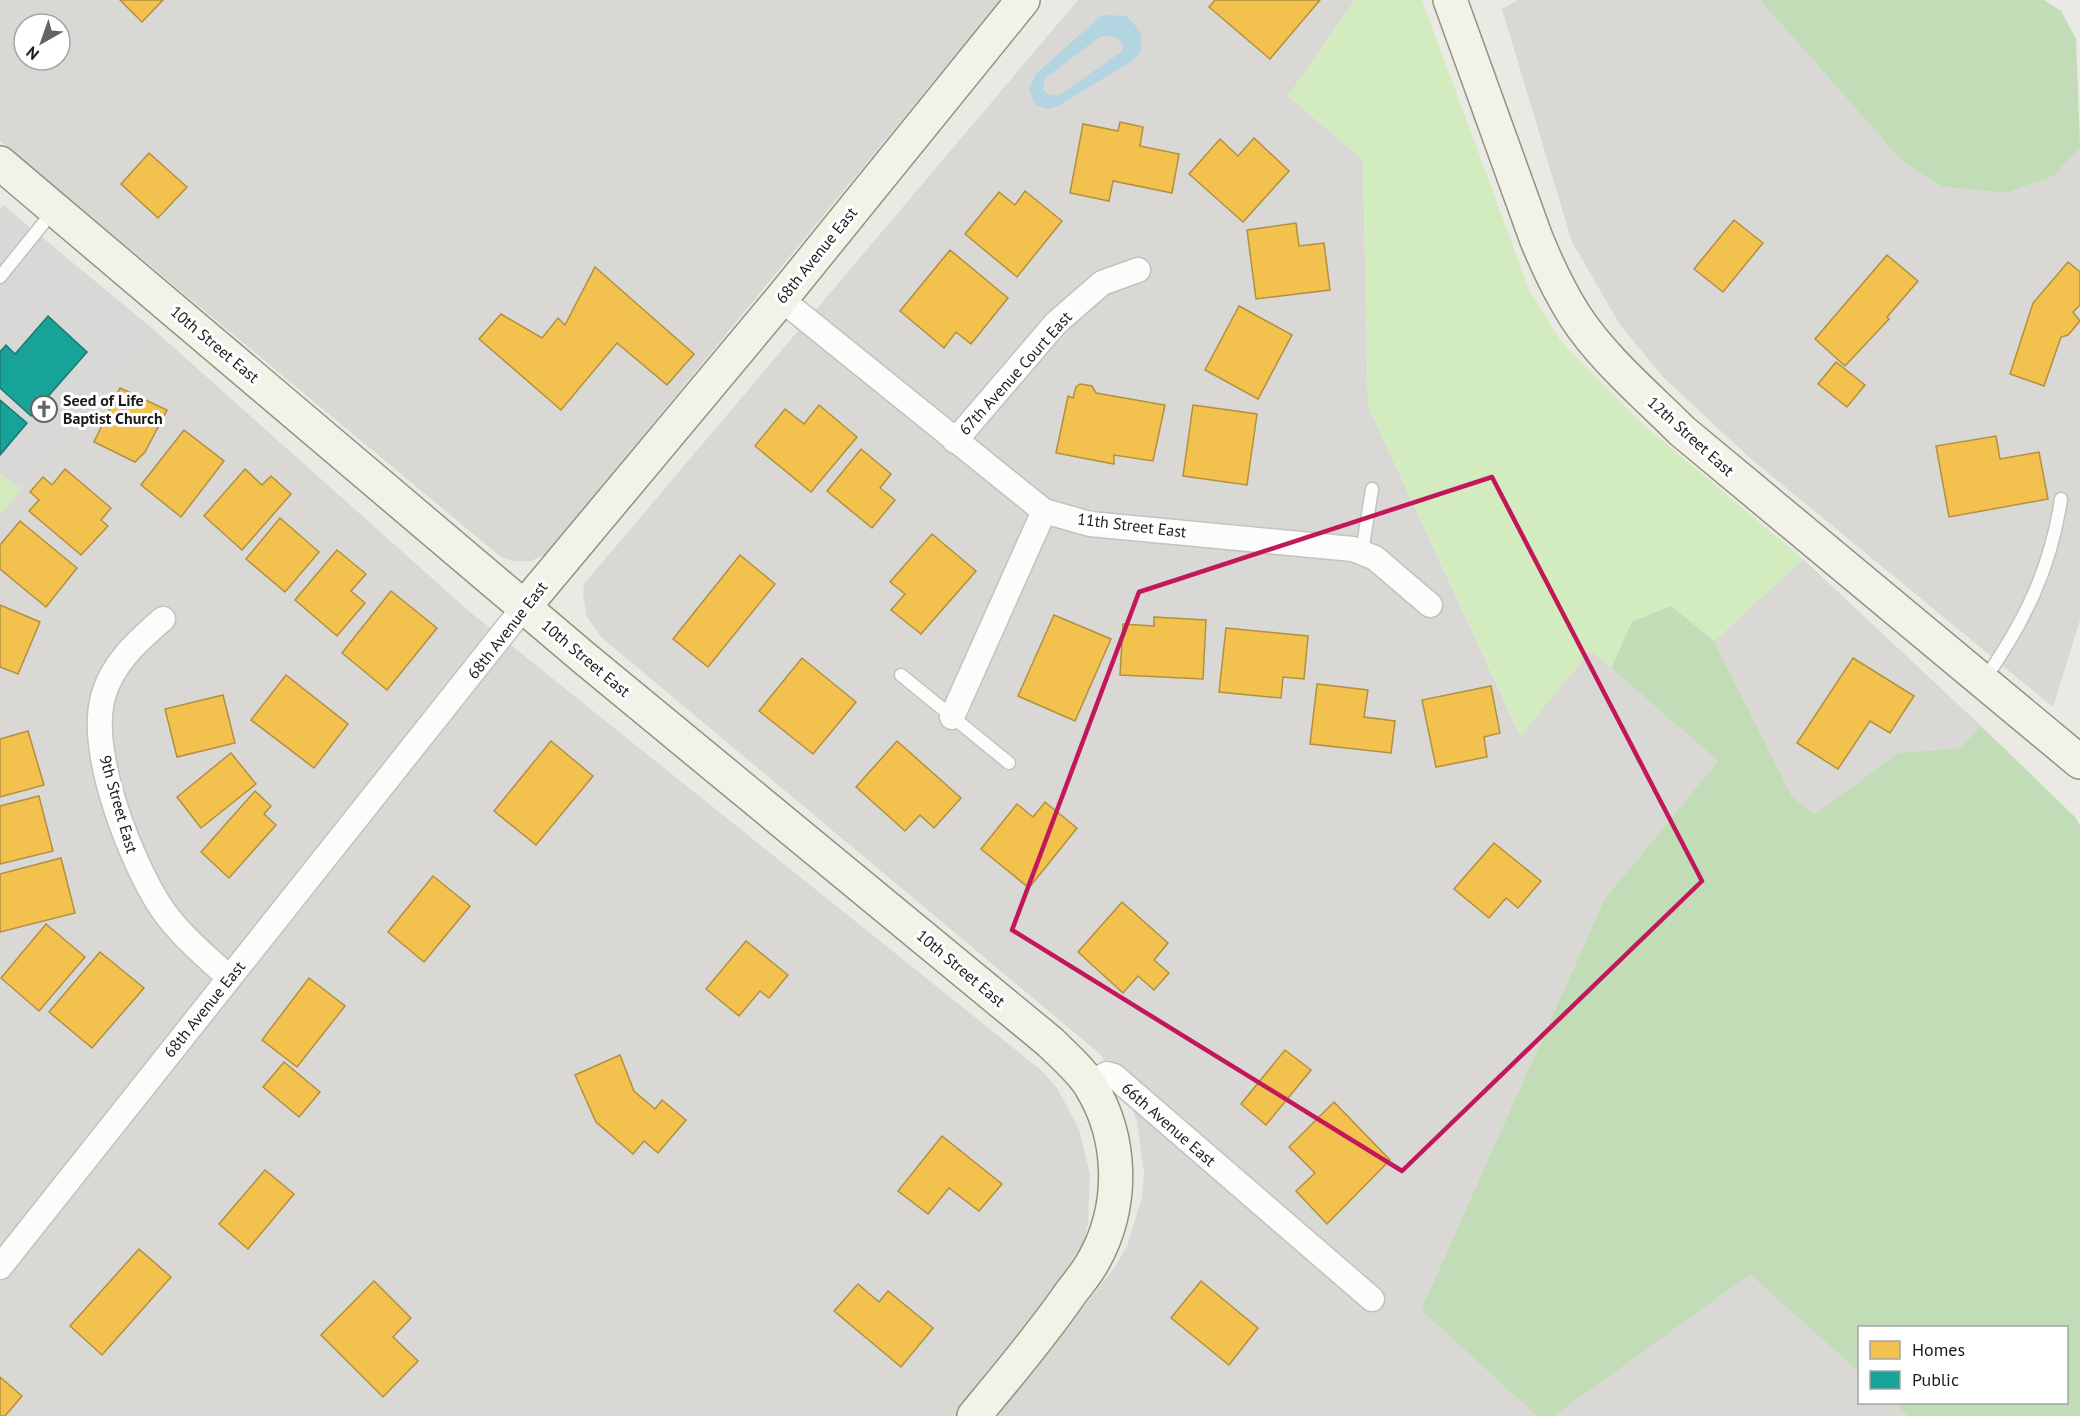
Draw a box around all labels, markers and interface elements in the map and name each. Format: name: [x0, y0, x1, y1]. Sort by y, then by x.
north arrow: [12, 12, 72, 72]
text: N: [22, 42, 43, 65]
street label: 68th Avenue East: [771, 202, 861, 307]
street label: 10th Street East: [167, 301, 264, 387]
street label: 67th Avenue Court East: [954, 307, 1076, 439]
place label: Seed of Life Baptist Church: [63, 390, 163, 428]
street label: 12th Street East: [1644, 392, 1739, 481]
church icon: Seed of Life Baptist Church: [29, 394, 59, 424]
street label: 11th Street East: [1076, 508, 1188, 542]
street label: 68th Avenue East: [463, 577, 552, 683]
street label: 10th Street East: [538, 615, 635, 701]
street label: 9th Street East: [95, 753, 143, 856]
street label: 10th Street East: [913, 925, 1010, 1011]
street label: 68th Avenue East: [159, 956, 249, 1061]
street label: 66th Avenue East: [1118, 1078, 1221, 1171]
legend: [1858, 1326, 2068, 1404]
text: Homes: [1912, 1338, 1965, 1361]
text: Public: [1912, 1368, 1959, 1391]

